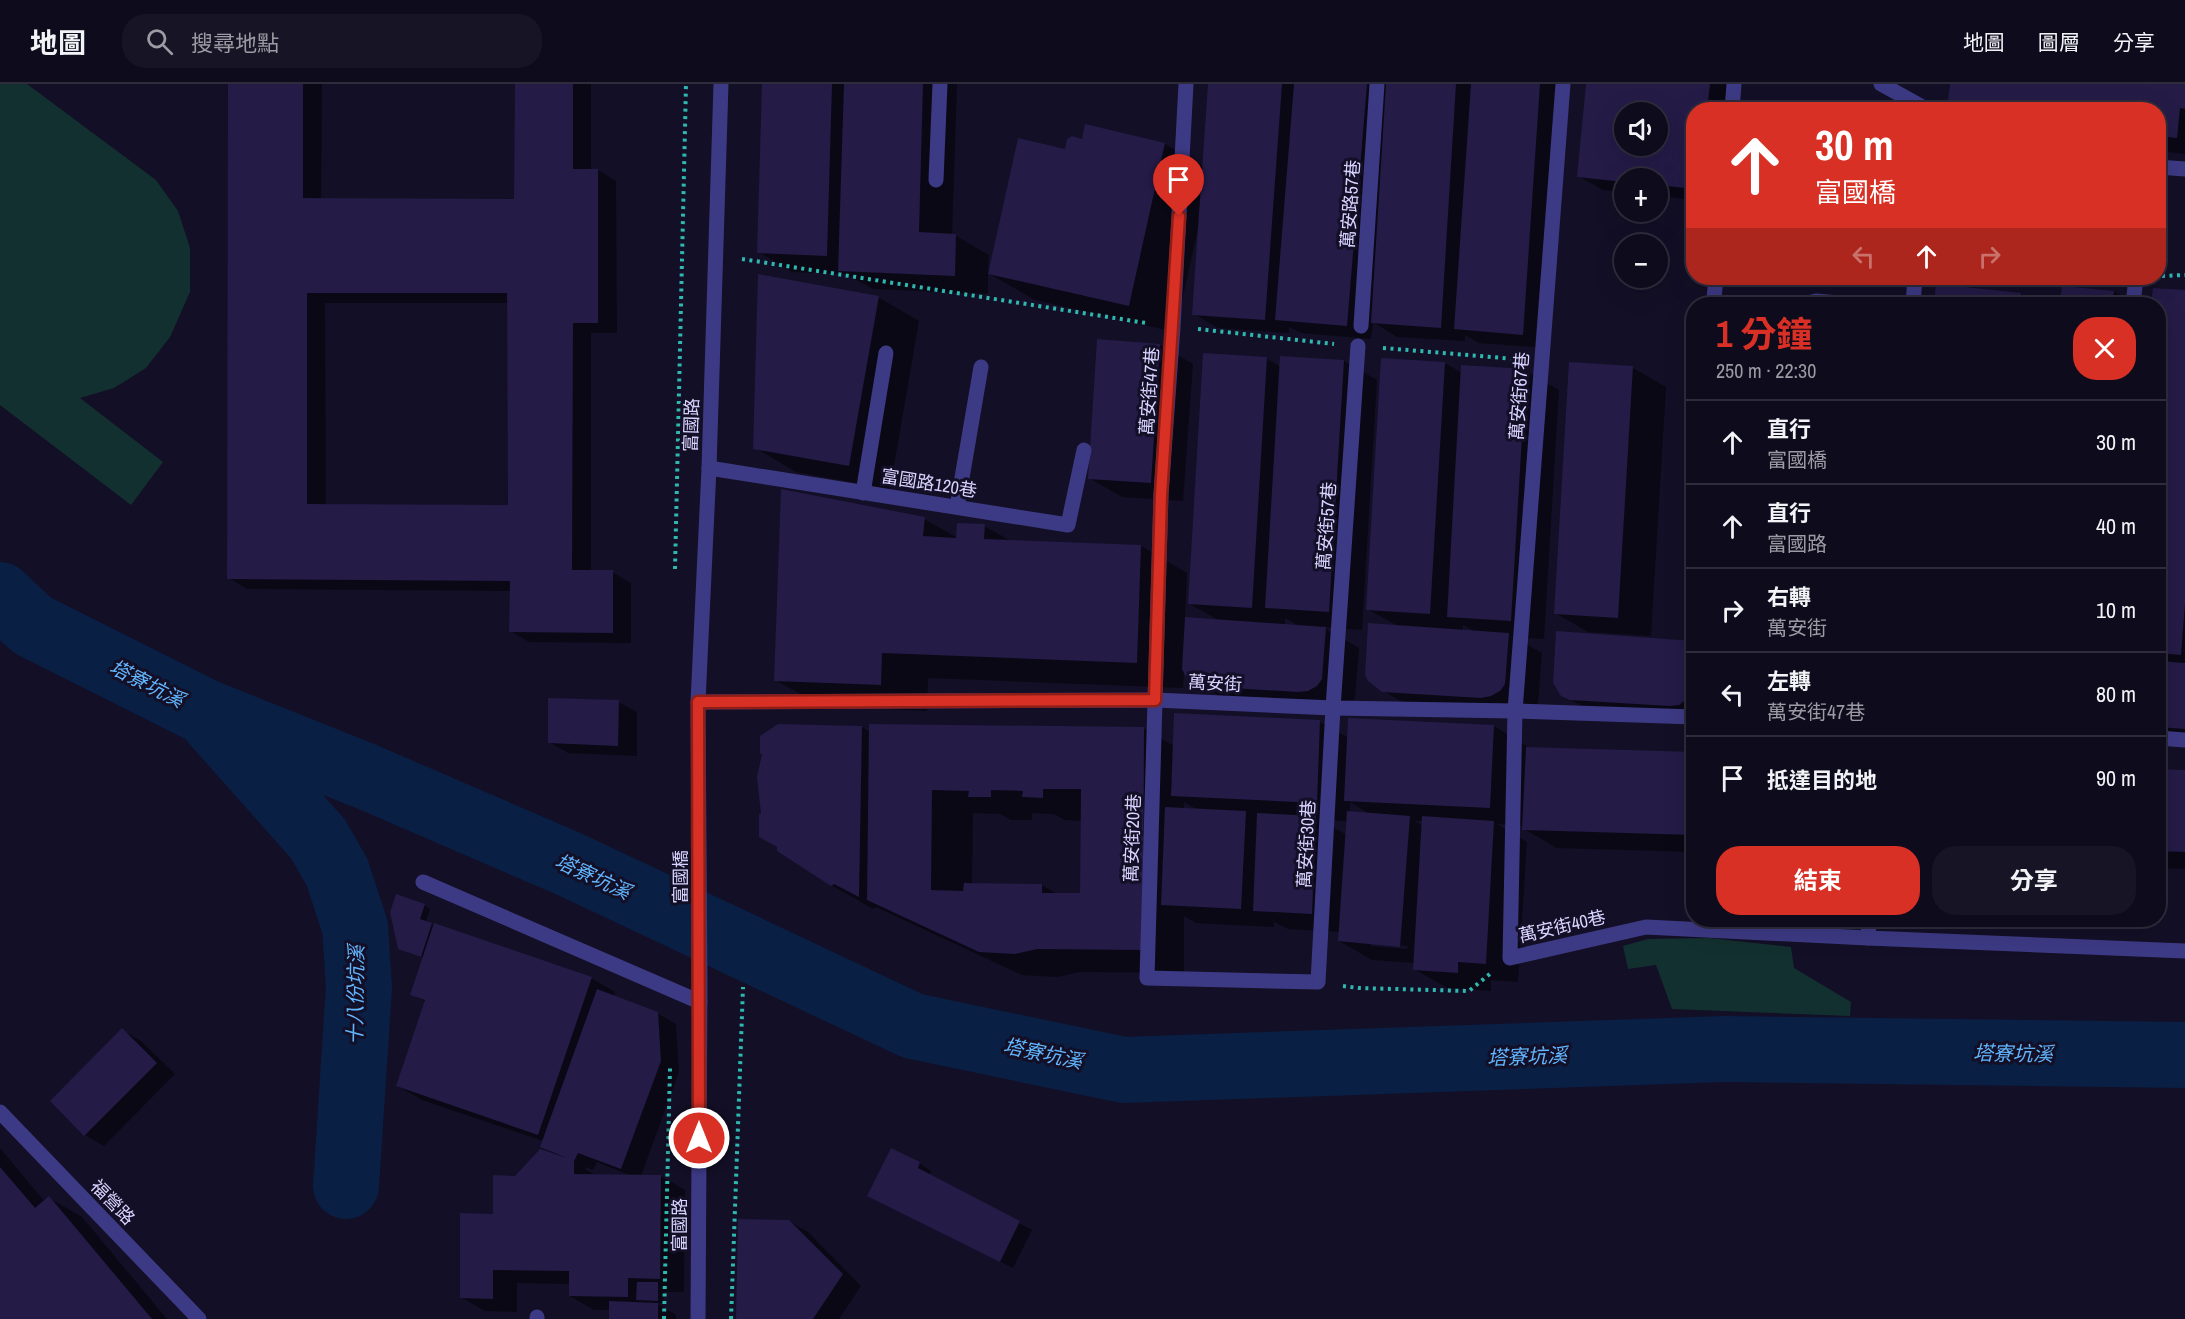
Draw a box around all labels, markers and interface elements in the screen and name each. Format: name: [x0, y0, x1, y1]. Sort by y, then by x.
search box: [122, 14, 542, 68]
text: 地圖: [30, 24, 86, 62]
icon: search: [143, 25, 176, 58]
text: 搜尋地點: [191, 28, 279, 58]
text: 地圖: [1963, 28, 2005, 57]
text: 圖層: [2038, 28, 2080, 57]
text: 分享: [2113, 28, 2155, 57]
map controls: [1614, 102, 1668, 288]
button: sound: [1614, 102, 1668, 156]
text: 30 m: [1815, 117, 1894, 173]
icon: ahead: [1716, 126, 1794, 204]
pin: [1153, 154, 1204, 216]
street label: 萬安路57巷: [1334, 159, 1366, 249]
icon: arrive: [1162, 163, 1195, 196]
button: +: [1614, 168, 1668, 222]
text: 富國橋: [1815, 174, 1896, 210]
button: −: [1614, 234, 1668, 288]
icon: left: [1847, 240, 1880, 273]
icon: ahead: [1910, 240, 1943, 273]
icon: right: [1973, 240, 2006, 273]
text: 1 分鐘: [1716, 310, 1813, 358]
button: close: [2073, 317, 2136, 380]
street label: 萬安街47巷: [1133, 346, 1165, 436]
street label: 萬安街67巷: [1503, 351, 1535, 441]
text: 250 m · 22:30: [1716, 357, 1816, 384]
street label: 富國路: [678, 398, 704, 452]
text: 直行: [1767, 414, 1811, 444]
icon: ahead: [1716, 426, 1749, 459]
text: 30 m: [2096, 427, 2136, 457]
text: 富國橋: [1767, 446, 1827, 473]
street label: 富國路120巷: [879, 463, 979, 503]
street label: 萬安街57巷: [1310, 481, 1342, 571]
text: 直行: [1767, 498, 1811, 528]
icon: ahead: [1716, 510, 1749, 543]
text: 40 m: [2096, 511, 2136, 541]
text: 富國路: [1767, 530, 1827, 557]
text: 右轉: [1767, 582, 1811, 612]
icon: right: [1716, 594, 1749, 627]
text: 10 m: [2096, 595, 2136, 625]
text: 萬安街: [1767, 614, 1827, 641]
water label: 塔寮坑溪: [105, 653, 191, 715]
text: 左轉: [1767, 666, 1811, 696]
street label: 萬安街: [1187, 669, 1243, 697]
icon: left: [1716, 678, 1749, 711]
text: 80 m: [2096, 679, 2136, 709]
text: 萬安街47巷: [1767, 698, 1865, 725]
icon: arrive: [1716, 762, 1749, 795]
text: 90 m: [2096, 763, 2136, 793]
text: 抵達目的地: [1767, 765, 1877, 795]
street label: 萬安街20巷: [1118, 793, 1146, 883]
street label: 萬安街30巷: [1291, 799, 1321, 889]
button: 結束: [1716, 846, 1920, 915]
button: 分享: [1932, 846, 2136, 915]
water label: 塔寮坑溪: [551, 847, 638, 906]
street label: 富國橋: [668, 850, 693, 904]
street label: 萬安街40巷: [1516, 904, 1608, 948]
water label: 十八份坑溪: [341, 942, 369, 1045]
water label: 塔寮坑溪: [1001, 1031, 1088, 1075]
water label: 塔寮坑溪: [1973, 1039, 2056, 1067]
water label: 塔寮坑溪: [1487, 1041, 1570, 1071]
position arrow: [667, 1106, 731, 1170]
street label: 福營路: [85, 1174, 141, 1230]
street label: 富國路: [667, 1198, 692, 1252]

